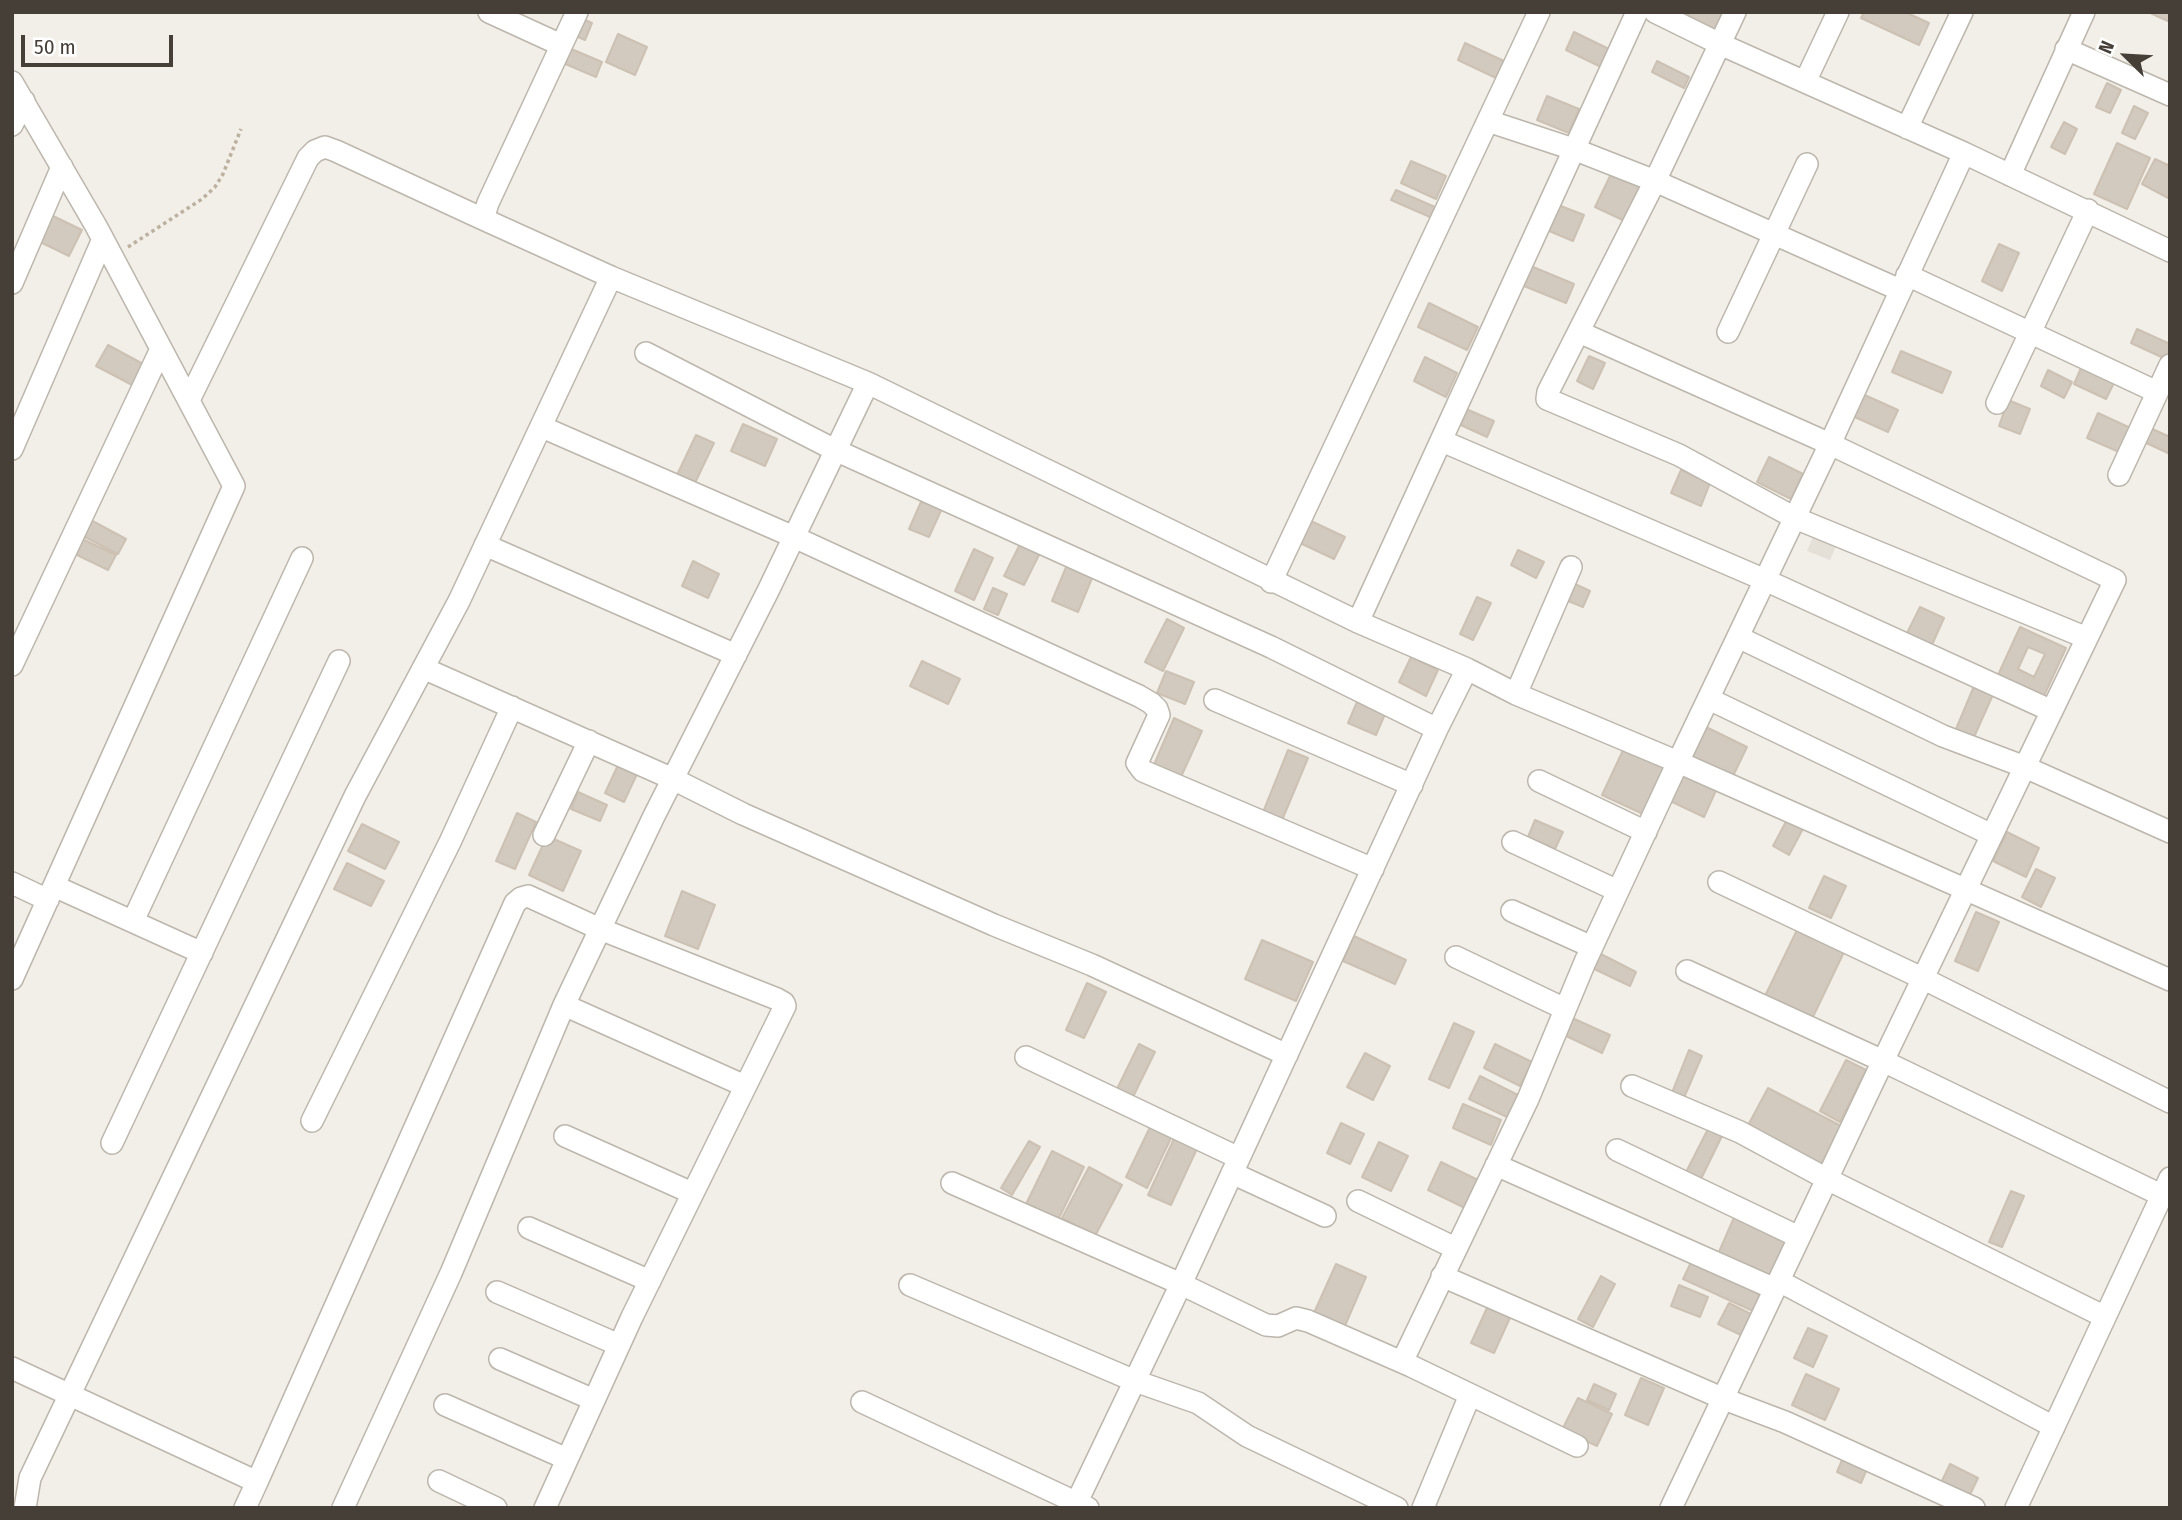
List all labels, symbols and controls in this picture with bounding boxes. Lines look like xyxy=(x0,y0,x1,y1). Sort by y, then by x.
scale bar xyxy=(24,21,177,65)
north arrow xyxy=(2091,21,2161,91)
text: 50 m xyxy=(34,34,76,60)
text: N xyxy=(2094,37,2119,57)

